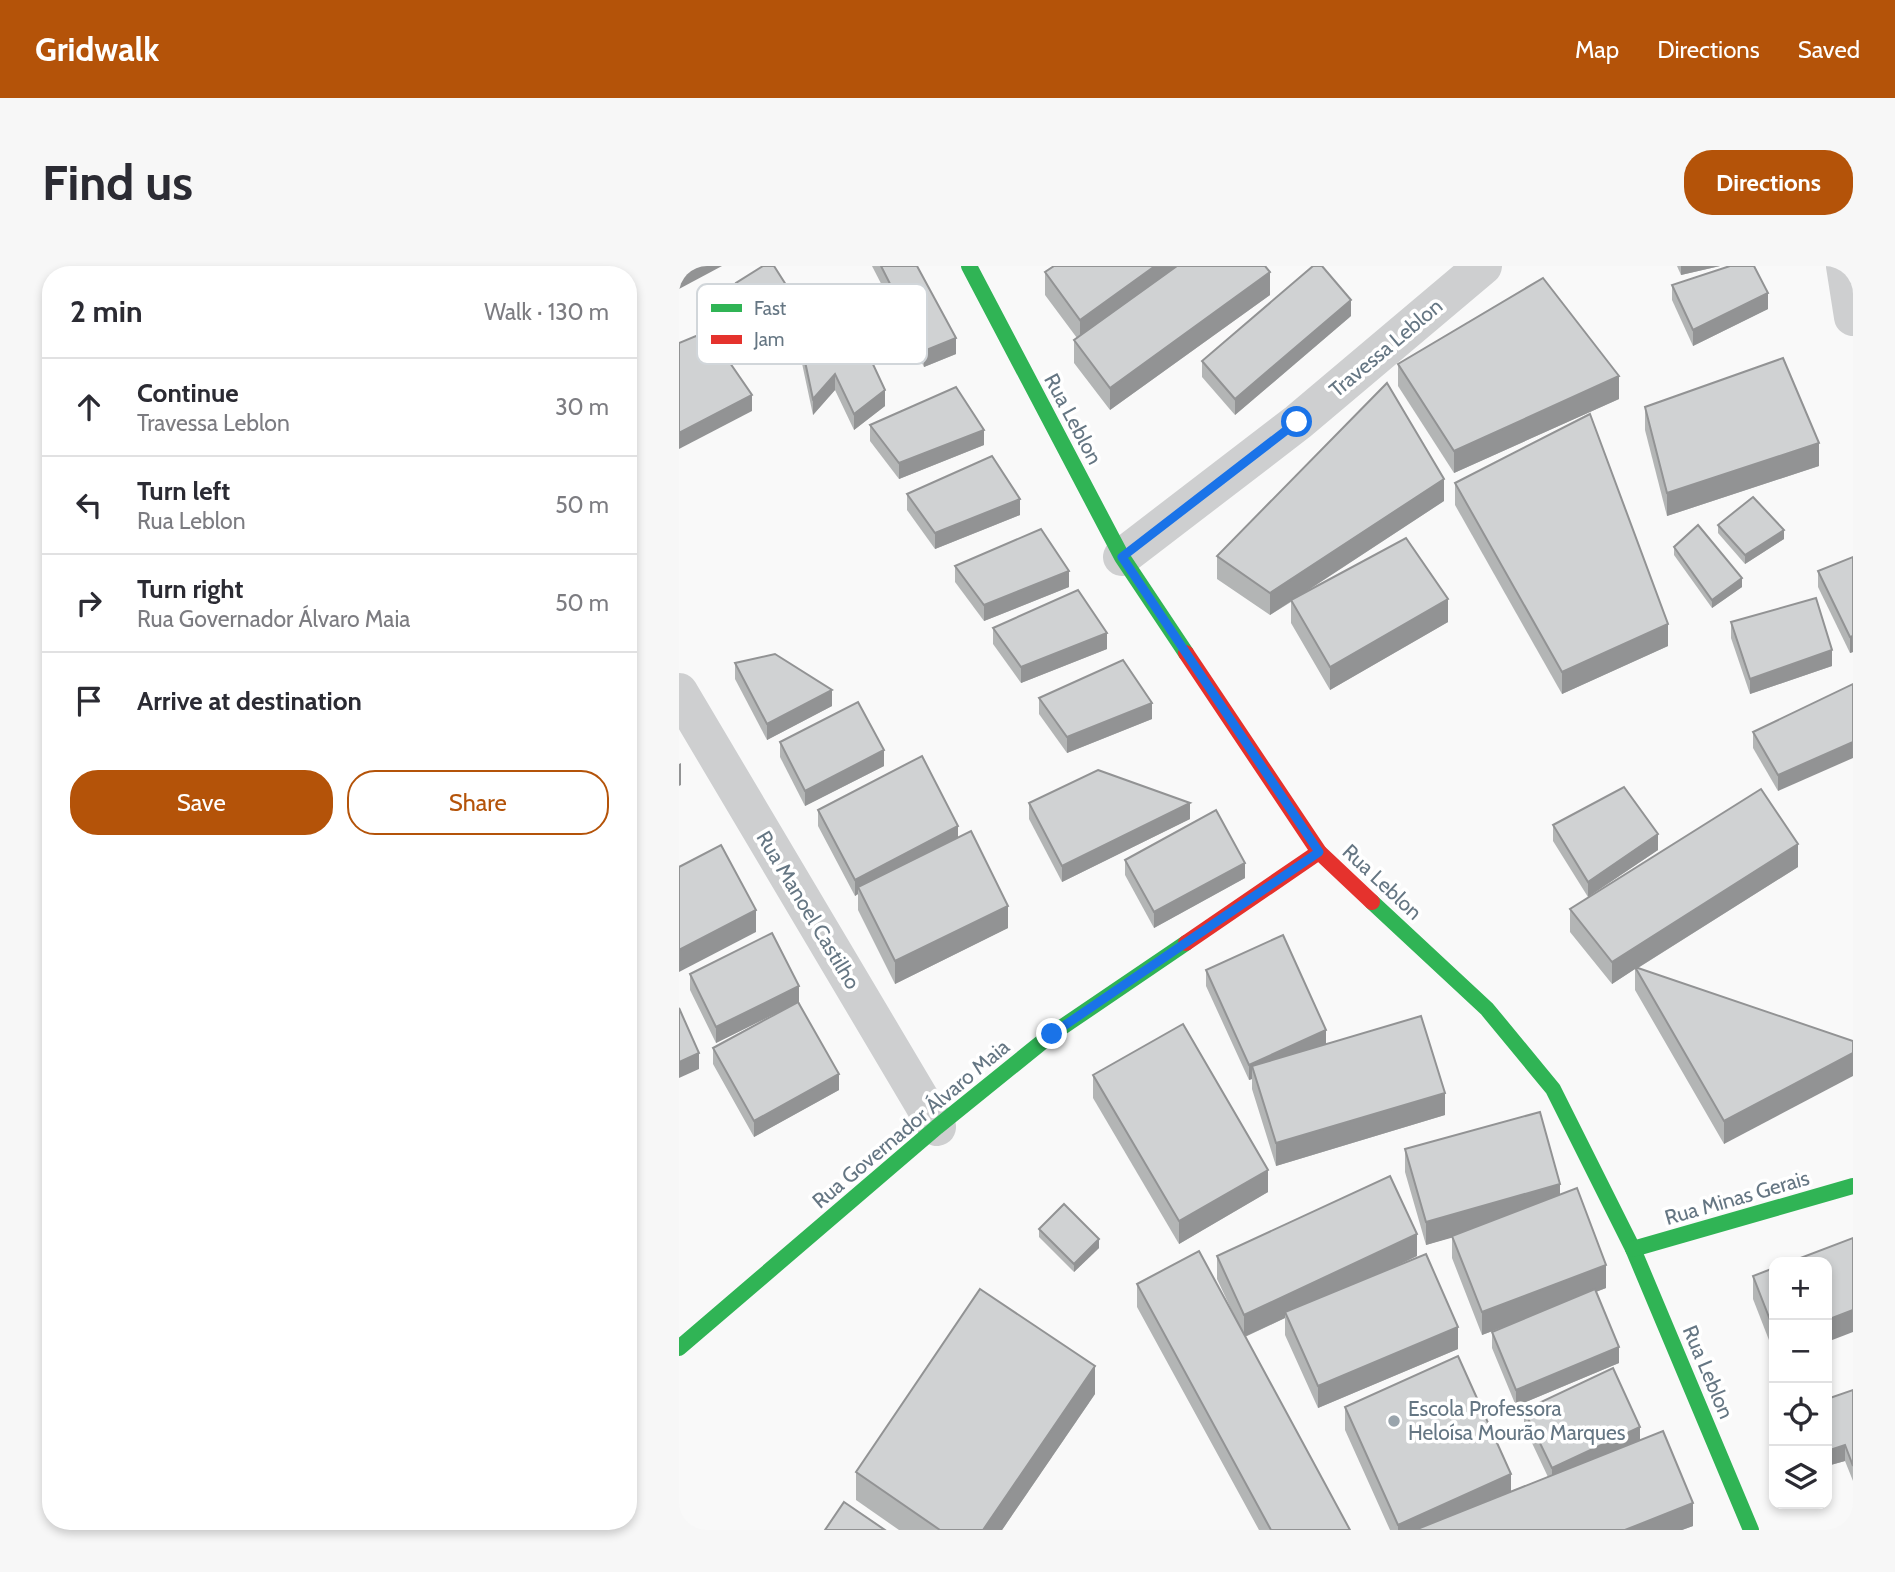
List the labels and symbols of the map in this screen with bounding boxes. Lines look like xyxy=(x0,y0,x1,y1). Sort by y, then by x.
legend xyxy=(697,284,927,364)
street label: Travessa Leblon xyxy=(1324,293,1447,402)
text: Fast xyxy=(754,297,787,320)
text: Jam xyxy=(753,328,784,351)
street label: Rua Leblon xyxy=(1039,369,1108,468)
route start xyxy=(1281,406,1312,437)
street label: Rua Manoel Castilho xyxy=(751,826,866,993)
street label: Rua Leblon xyxy=(1338,839,1427,925)
route end xyxy=(1036,1018,1067,1049)
street label: Rua Governador Álvaro Maia xyxy=(807,1034,1014,1213)
street label: Rua Minas Gerais xyxy=(1662,1165,1812,1230)
street label: Rua Leblon xyxy=(1678,1321,1739,1422)
place label: Escola Professora Heloísa Mourão Marques xyxy=(1408,1396,1626,1445)
marker: Escola Professora Heloísa Mourão Marques xyxy=(1386,1413,1402,1429)

